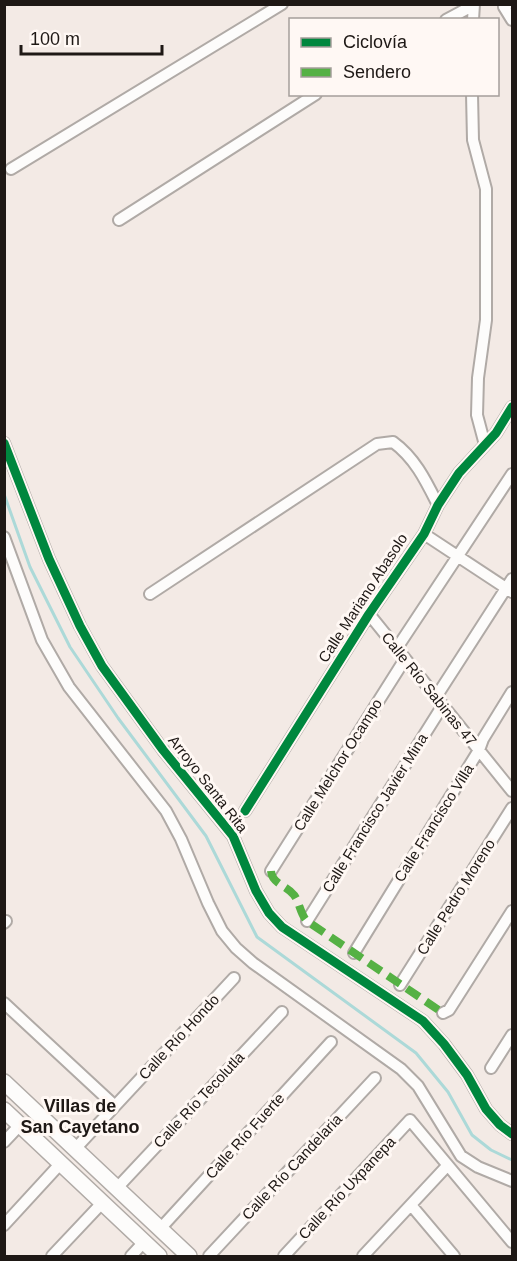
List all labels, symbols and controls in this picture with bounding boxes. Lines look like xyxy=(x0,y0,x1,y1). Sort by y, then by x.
scale bar xyxy=(21,18,162,56)
legend xyxy=(289,18,499,96)
text: 100 m xyxy=(30,29,80,49)
text: Ciclovía xyxy=(343,32,408,52)
text: Sendero xyxy=(343,62,411,82)
street label: Calle Mariano Abasolo xyxy=(315,530,411,665)
street label: Calle Río Sabinas 47 xyxy=(378,629,480,749)
street label: Calle Melchor Ocampo xyxy=(290,696,385,834)
street label: Calle Francisco Javier Mina xyxy=(319,730,431,895)
street label: Arroyo Santa Rita xyxy=(165,732,252,836)
street label: Calle Francisco Villa xyxy=(390,760,477,885)
street label: Calle Pedro Moreno xyxy=(413,836,498,958)
street label: Calle Río Hondo xyxy=(135,991,222,1083)
street label: Calle Río Tecolutla xyxy=(150,1048,248,1151)
street label: Calle Río Fuerte xyxy=(202,1089,287,1182)
district label: Villas de San Cayetano xyxy=(20,1096,140,1137)
street label: Calle Río Candelaria xyxy=(238,1110,345,1223)
street label: Calle Río Uxpanepa xyxy=(295,1132,399,1243)

